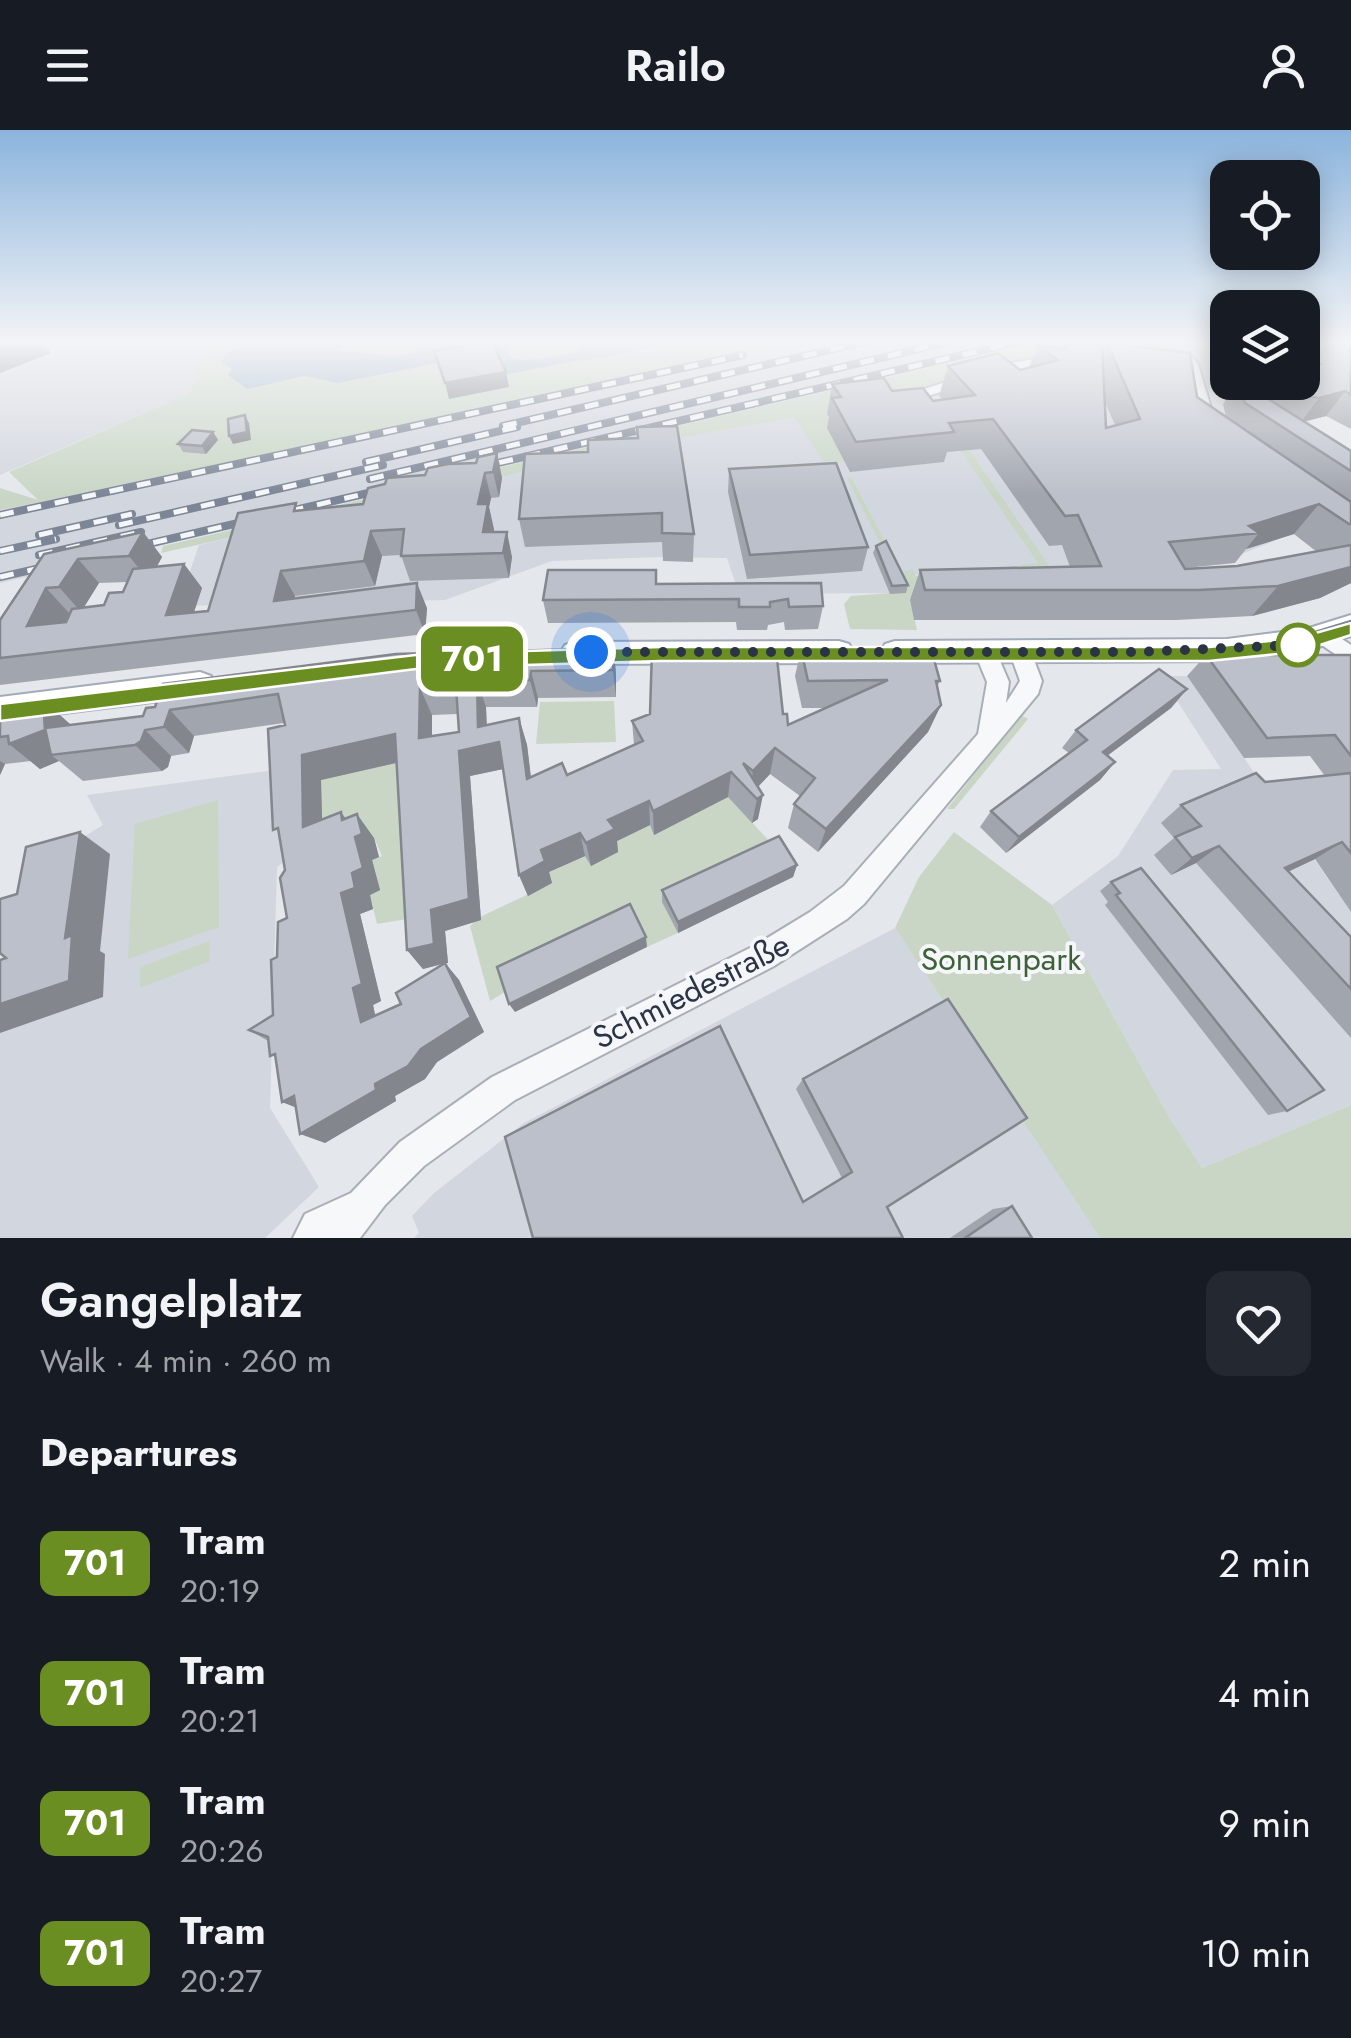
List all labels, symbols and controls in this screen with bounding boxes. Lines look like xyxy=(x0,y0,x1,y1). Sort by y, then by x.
text: Railo xyxy=(625,33,726,98)
icon: menu xyxy=(40,38,95,93)
icon: person xyxy=(1256,38,1311,93)
map controls xyxy=(1210,160,1320,400)
button: locate xyxy=(1210,160,1320,270)
button: layers xyxy=(1210,290,1320,400)
unlabelled marker xyxy=(1277,624,1319,666)
line badge: 701 xyxy=(414,626,530,692)
your location xyxy=(566,627,616,677)
text: 701 xyxy=(441,634,503,684)
street label: Schmiedestraße xyxy=(584,922,798,1060)
park label: Sonnenpark xyxy=(921,936,1082,982)
text: Gangelplatz xyxy=(40,1266,303,1335)
button: heart xyxy=(1206,1271,1311,1376)
text: Walk · 4 min · 260 m xyxy=(40,1338,332,1384)
text: Departures xyxy=(40,1425,237,1480)
text: Tram xyxy=(180,1513,266,1568)
text: 2 min xyxy=(1219,1536,1311,1591)
text: 701 xyxy=(64,1538,126,1588)
text: 20:19 xyxy=(180,1568,260,1614)
text: Tram xyxy=(180,1643,266,1698)
text: 4 min xyxy=(1218,1666,1311,1721)
text: 701 xyxy=(64,1668,126,1718)
text: 20:21 xyxy=(180,1698,260,1744)
text: Tram xyxy=(180,1773,266,1828)
text: 9 min xyxy=(1218,1796,1311,1851)
text: 701 xyxy=(64,1798,126,1848)
text: 20:26 xyxy=(180,1828,264,1874)
text: Tram xyxy=(180,1903,266,1958)
text: 10 min xyxy=(1200,1926,1311,1981)
text: 701 xyxy=(64,1928,126,1978)
text: 20:27 xyxy=(180,1958,262,2004)

